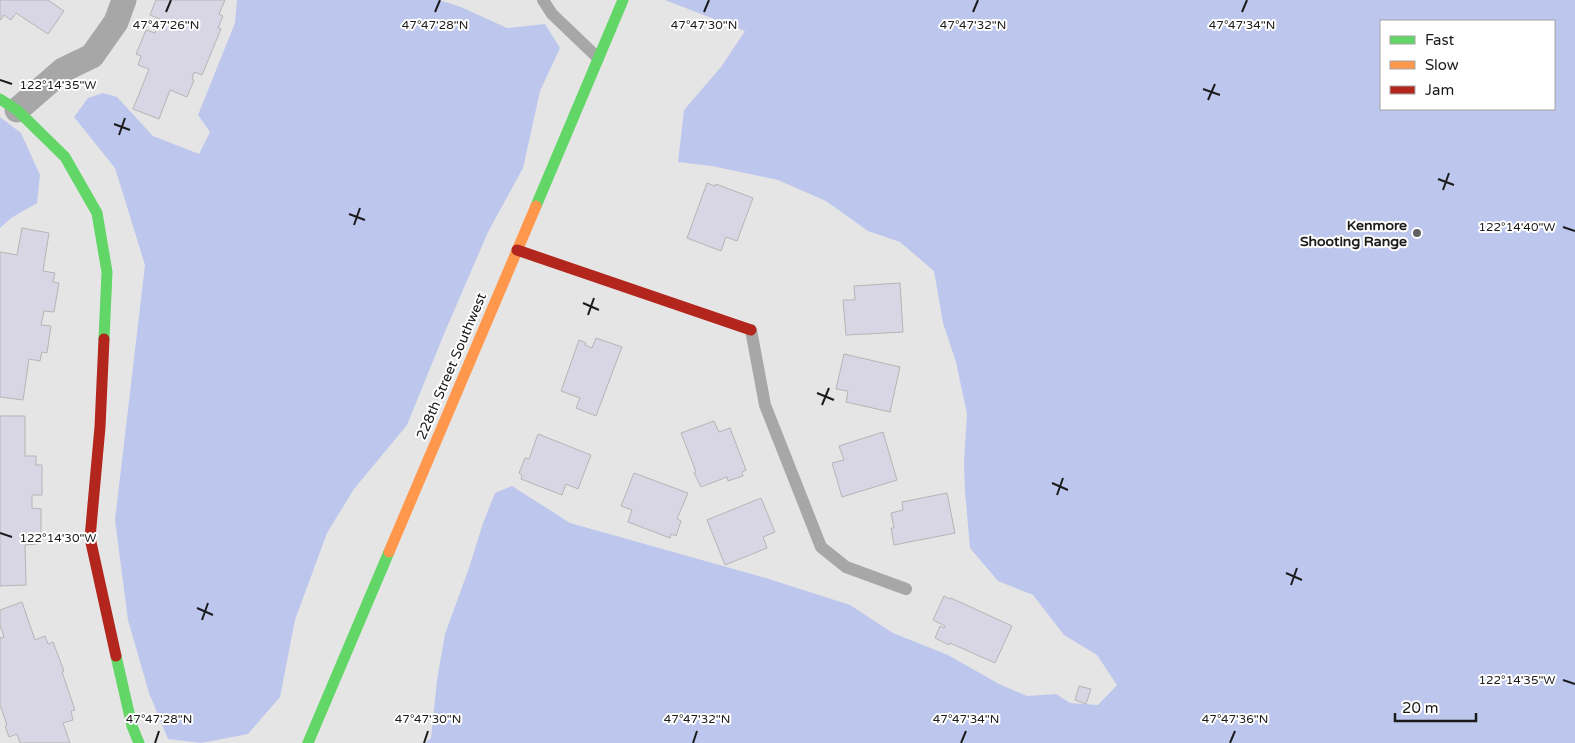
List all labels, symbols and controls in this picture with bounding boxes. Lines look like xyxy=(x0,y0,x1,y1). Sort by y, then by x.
text: 47°47'26"N xyxy=(133,18,199,32)
text: 47°47'28"N xyxy=(402,18,468,32)
text: 47°47'30"N xyxy=(671,18,737,32)
text: 47°47'32"N xyxy=(940,18,1006,32)
text: 47°47'34"N xyxy=(1209,18,1275,32)
legend xyxy=(1380,20,1555,110)
text: Fast xyxy=(1425,31,1455,49)
text: Slow xyxy=(1425,56,1459,74)
text: 122°14'35"W xyxy=(19,78,97,92)
text: Jam xyxy=(1425,81,1454,99)
place label: Kenmore Shooting Range xyxy=(1300,217,1407,250)
text: 122°14'40"W xyxy=(1478,220,1556,234)
marker: Kenmore Shooting Range xyxy=(1411,227,1423,239)
street label: 228th Street Southwest xyxy=(413,290,490,442)
text: 122°14'30"W xyxy=(19,531,97,545)
text: 122°14'35"W xyxy=(1478,673,1556,687)
scale bar xyxy=(1395,690,1476,722)
text: 20 m xyxy=(1402,699,1439,717)
text: 47°47'28"N xyxy=(126,712,192,726)
text: 47°47'30"N xyxy=(395,712,461,726)
text: 47°47'32"N xyxy=(664,712,730,726)
text: 47°47'34"N xyxy=(933,712,999,726)
text: 47°47'36"N xyxy=(1202,712,1268,726)

